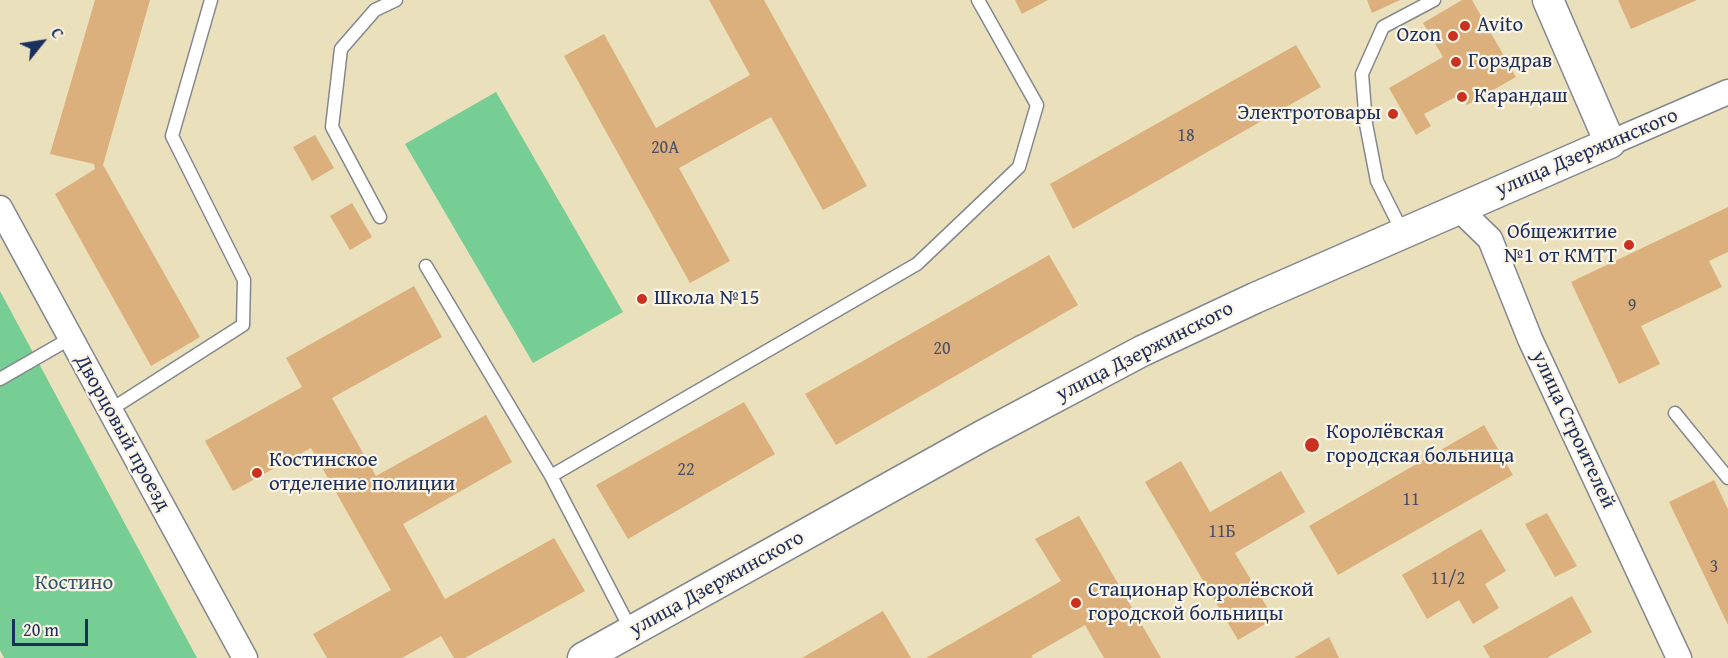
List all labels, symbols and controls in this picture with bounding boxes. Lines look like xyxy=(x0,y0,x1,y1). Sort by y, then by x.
north arrow xyxy=(12,12,72,72)
place label: Avito xyxy=(1477,13,1523,39)
marker: Avito xyxy=(1458,19,1472,33)
text: С xyxy=(45,23,70,43)
place label: Ozon xyxy=(1397,23,1441,49)
marker: Ozon xyxy=(1446,29,1460,43)
place label: Горздрав xyxy=(1468,49,1552,75)
marker: Горздрав xyxy=(1449,55,1463,69)
place label: Карандаш xyxy=(1474,84,1568,110)
marker: Карандаш xyxy=(1455,90,1469,104)
place label: Электротовары xyxy=(1237,101,1381,127)
street label: улица Дзержинского xyxy=(1492,103,1682,203)
marker: Электротовары xyxy=(1386,107,1400,121)
house number: 18 xyxy=(1177,125,1195,147)
house number: 20А xyxy=(651,137,679,159)
place label: Общежитие №1 от КМТТ xyxy=(1504,220,1617,270)
marker: Общежитие №1 от КМТТ xyxy=(1622,238,1636,252)
place label: Школа №15 xyxy=(654,286,760,312)
marker: Школа №15 xyxy=(635,292,649,306)
house number: 9 xyxy=(1628,295,1636,317)
street label: улица Дзержинского xyxy=(1052,296,1238,408)
house number: 20 xyxy=(933,338,951,360)
street label: улица Строителей xyxy=(1525,347,1621,513)
street label: Дворцовый проезд xyxy=(69,350,175,516)
place label: Королёвская городская больница xyxy=(1326,420,1514,470)
marker: Королёвская городская больница xyxy=(1303,436,1321,454)
place label: Костинское отделение полиции xyxy=(269,448,455,498)
house number: 22 xyxy=(677,459,695,481)
marker: Костинское отделение полиции xyxy=(250,466,264,480)
house number: 11 xyxy=(1402,489,1420,511)
house number: 11Б xyxy=(1208,521,1236,543)
street label: улица Дзержинского xyxy=(625,526,809,642)
house number: 3 xyxy=(1710,556,1718,578)
house number: 11/2 xyxy=(1431,568,1465,590)
park label: Костино xyxy=(35,571,113,597)
place label: Стационар Королёвской городской больницы xyxy=(1088,578,1314,628)
marker: Стационар Королёвской городской больницы xyxy=(1069,596,1083,610)
scale bar xyxy=(15,607,92,645)
text: 20 m xyxy=(23,616,59,643)

